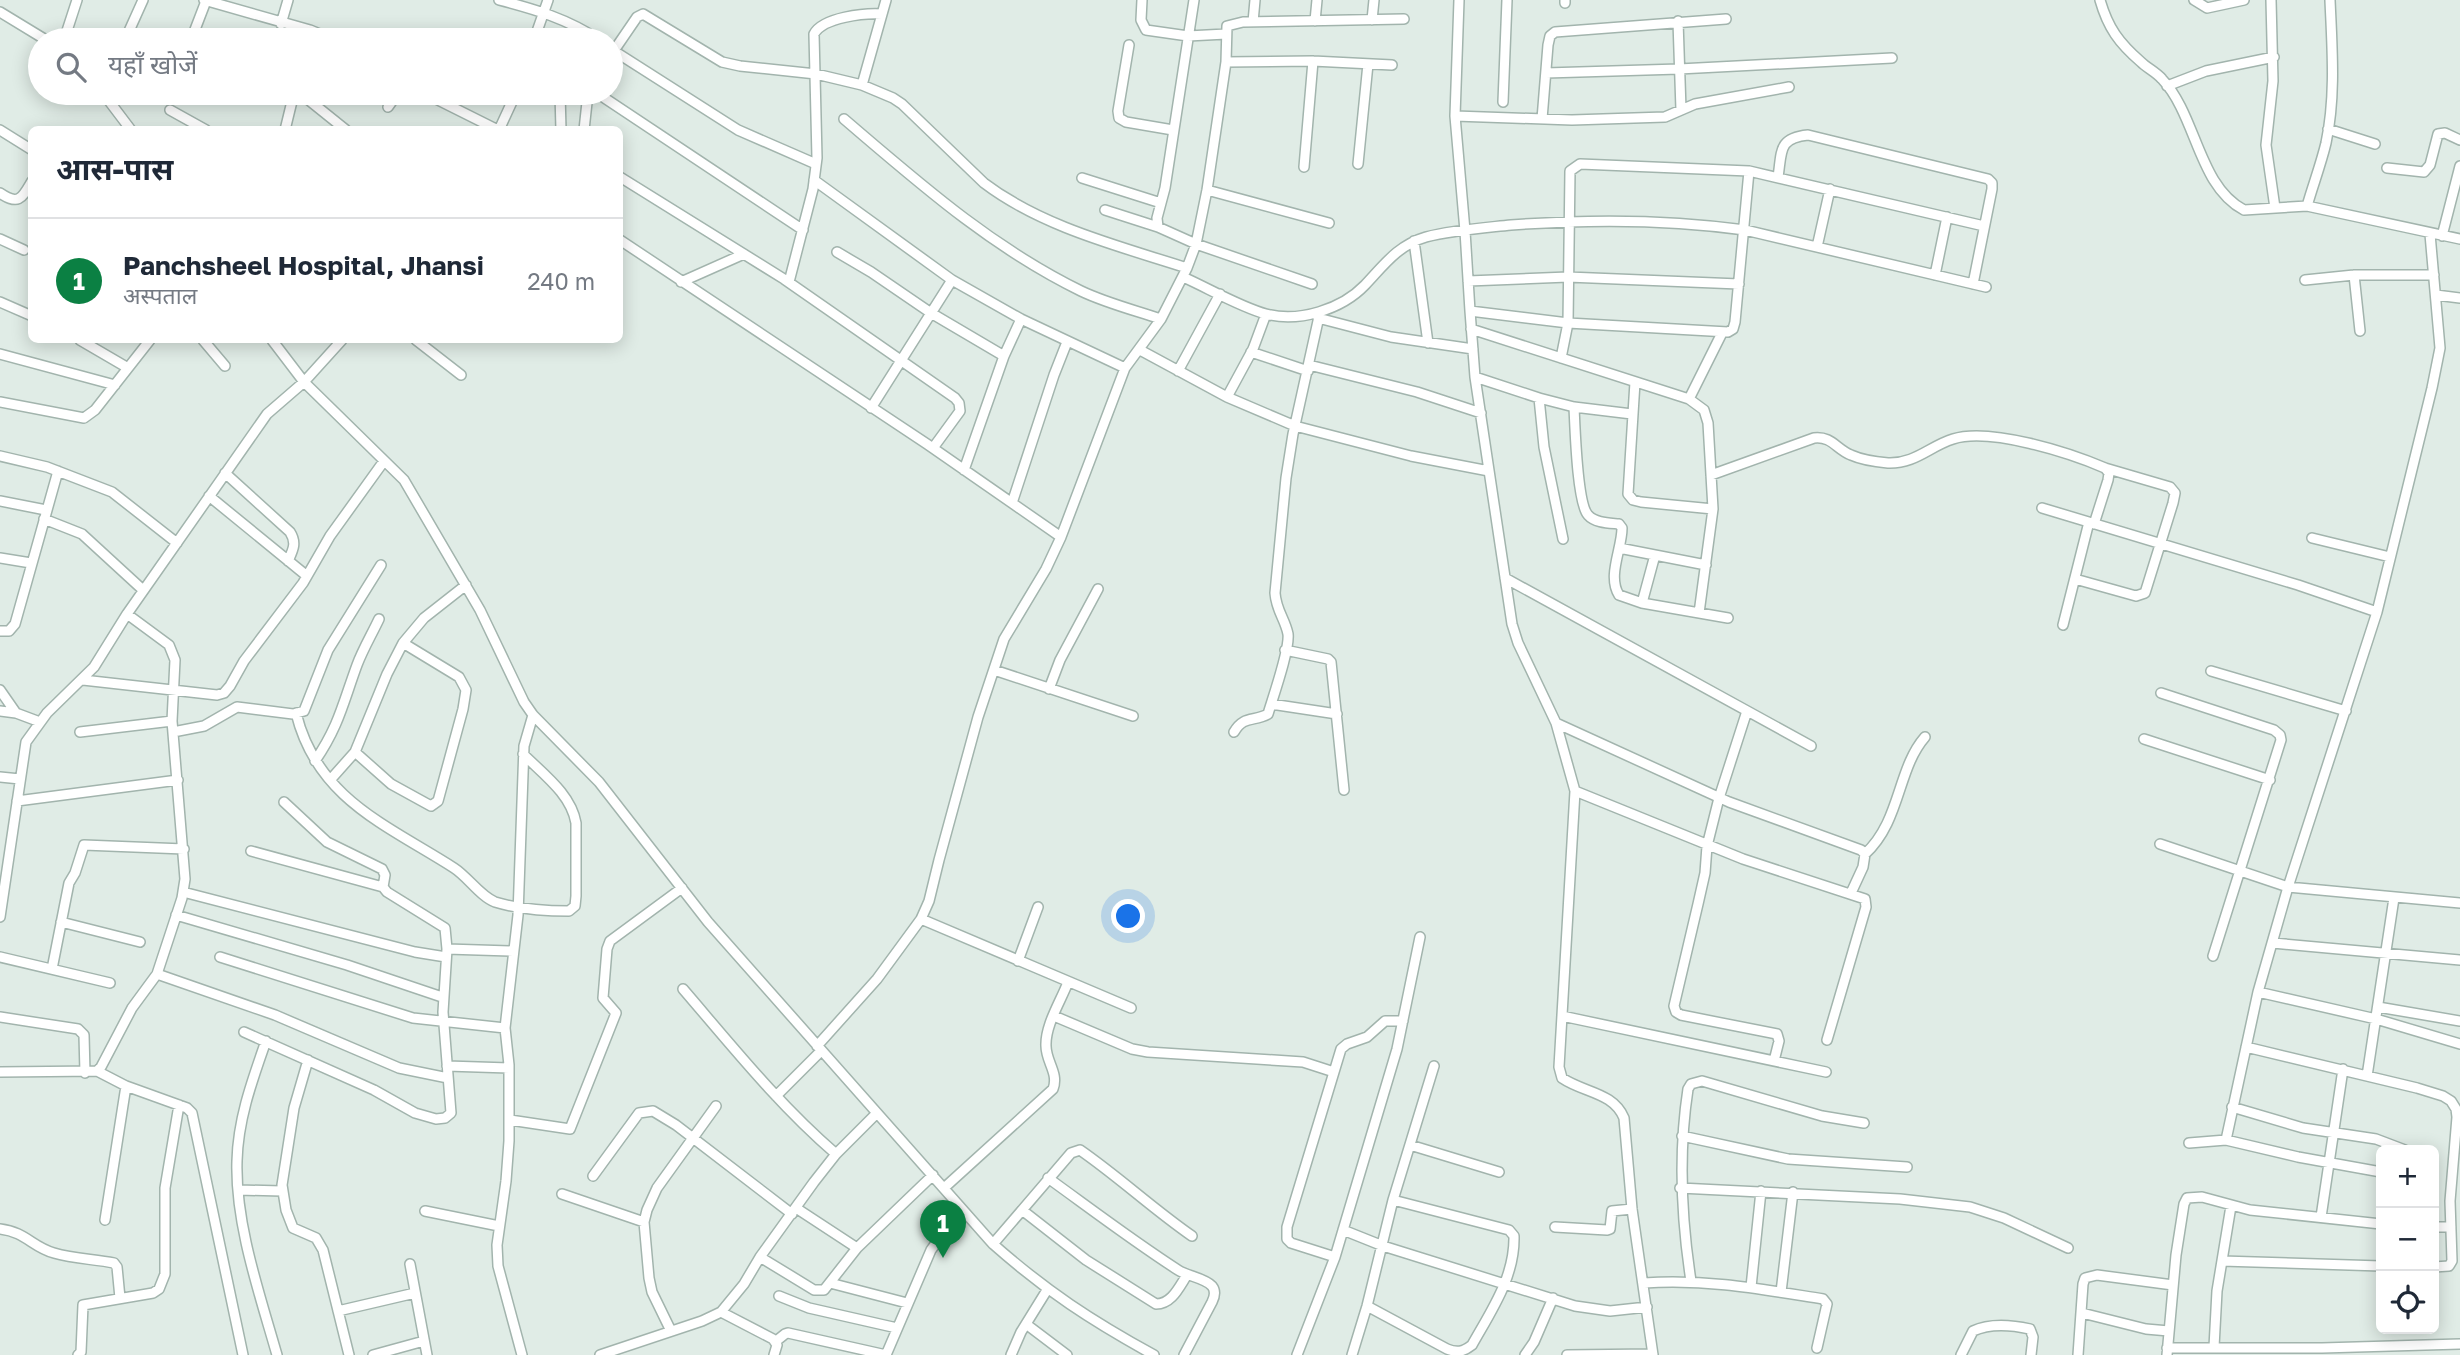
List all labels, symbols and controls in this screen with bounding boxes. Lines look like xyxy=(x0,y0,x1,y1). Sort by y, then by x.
search box xyxy=(28,28,623,105)
icon: search xyxy=(52,48,90,86)
text: यहाँ खोजें xyxy=(108,49,197,80)
text: आस-पास xyxy=(56,151,173,187)
text: Panchsheel Hospital, Jhansi xyxy=(123,250,484,281)
text: 1 xyxy=(73,267,85,295)
text: 240 m xyxy=(527,267,595,295)
text: अस्पताल xyxy=(123,281,197,309)
your location xyxy=(1111,899,1145,933)
map controls xyxy=(2376,1145,2439,1334)
button: + xyxy=(2376,1145,2439,1208)
pin: 1 xyxy=(920,1200,966,1258)
button: − xyxy=(2376,1208,2439,1271)
button: locate xyxy=(2376,1271,2439,1334)

